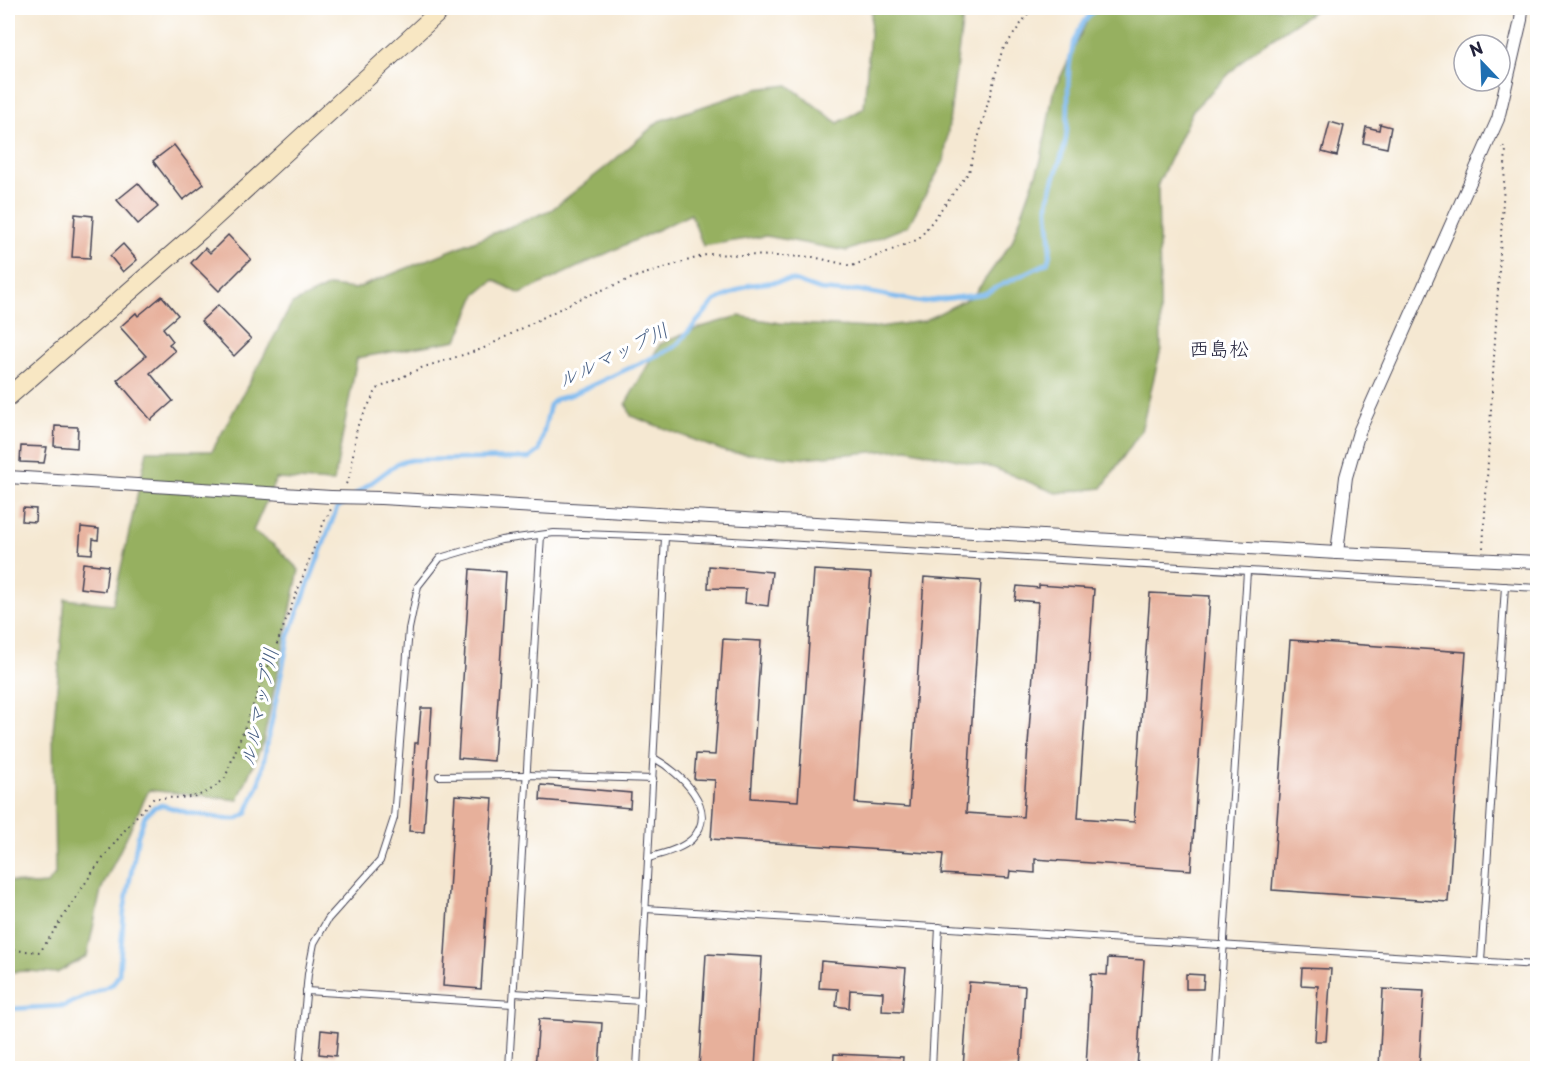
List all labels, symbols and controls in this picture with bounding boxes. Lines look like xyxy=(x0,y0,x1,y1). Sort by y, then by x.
north arrow xyxy=(1452,33,1512,93)
text: N xyxy=(1465,35,1486,62)
water label: ルルマップ川 xyxy=(552,314,673,394)
district label: 西島松 xyxy=(1189,333,1249,363)
water label: ルルマップ川 xyxy=(231,645,285,769)

